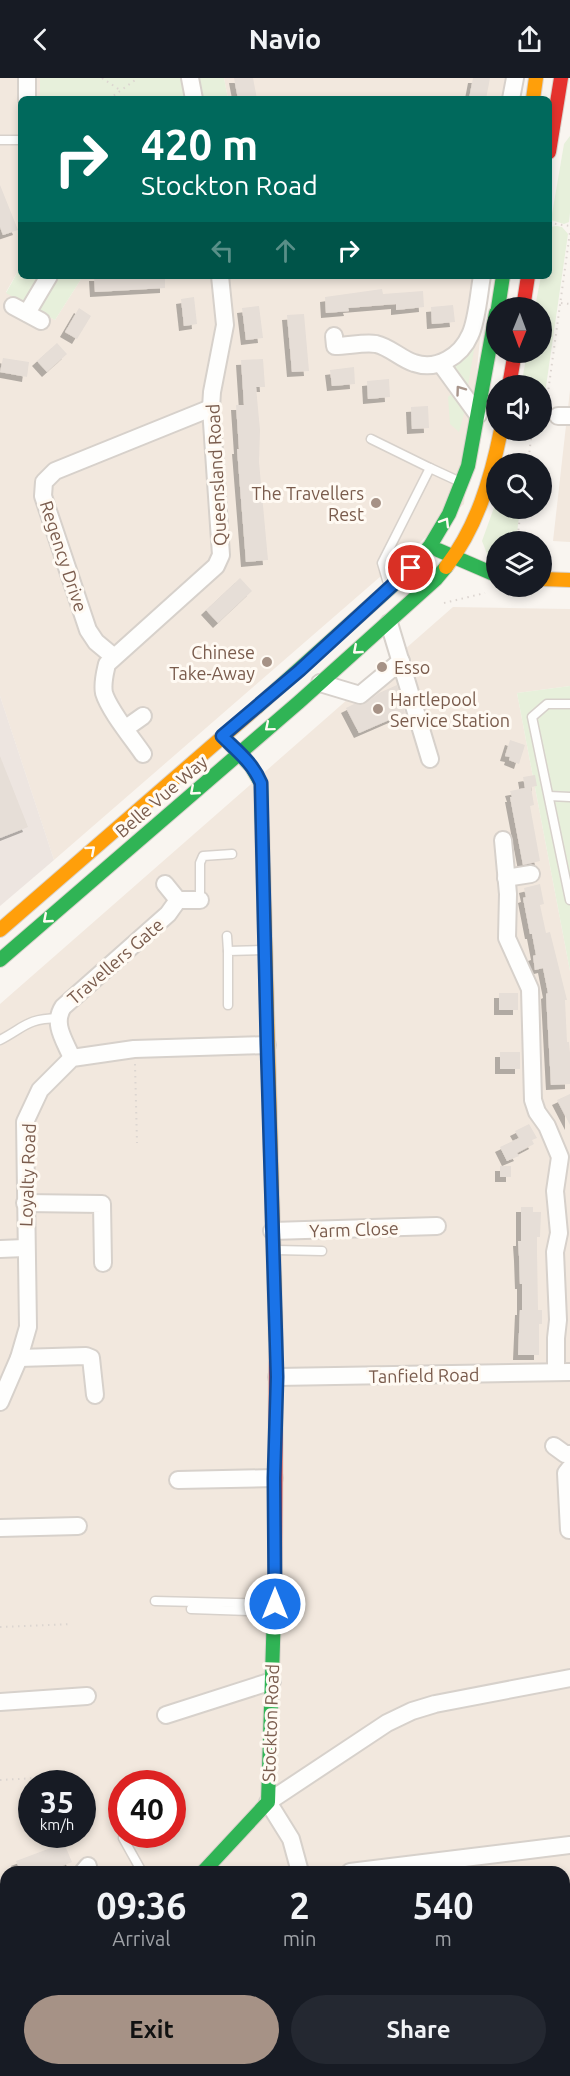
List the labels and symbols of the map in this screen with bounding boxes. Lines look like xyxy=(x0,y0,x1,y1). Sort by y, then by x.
north arrow xyxy=(486,297,552,363)
one-way arrow xyxy=(456,385,467,396)
street label: Queensland Road xyxy=(202,403,231,547)
place label: The Travellers Rest xyxy=(252,483,364,524)
marker: The Travellers Rest xyxy=(369,496,383,510)
street label: Regency Drive xyxy=(37,498,91,614)
one-way arrow xyxy=(437,518,449,528)
pin xyxy=(385,542,436,593)
place label: Chinese Take-Away xyxy=(169,642,255,683)
one-way arrow xyxy=(353,643,364,654)
marker: Chinese Take-Away xyxy=(260,655,274,669)
place label: Esso xyxy=(394,657,430,677)
marker: Esso xyxy=(375,660,389,674)
place label: Hartlepool Service Station xyxy=(390,689,510,730)
marker: Hartlepool Service Station xyxy=(371,702,385,716)
one-way arrow xyxy=(264,720,275,731)
street label: Belle Vue Way xyxy=(111,751,211,841)
one-way arrow xyxy=(190,784,201,795)
one-way arrow xyxy=(85,846,95,857)
one-way arrow xyxy=(43,912,54,923)
street label: Travellers Gate xyxy=(63,914,167,1008)
street label: Loyalty Road xyxy=(15,1123,39,1227)
street label: Yarm Close xyxy=(309,1217,399,1241)
street label: Tanfield Road xyxy=(368,1364,480,1386)
position arrow xyxy=(243,1572,307,1636)
street label: Stockton Road xyxy=(258,1664,282,1782)
speed limit sign: 40 xyxy=(108,1770,186,1848)

